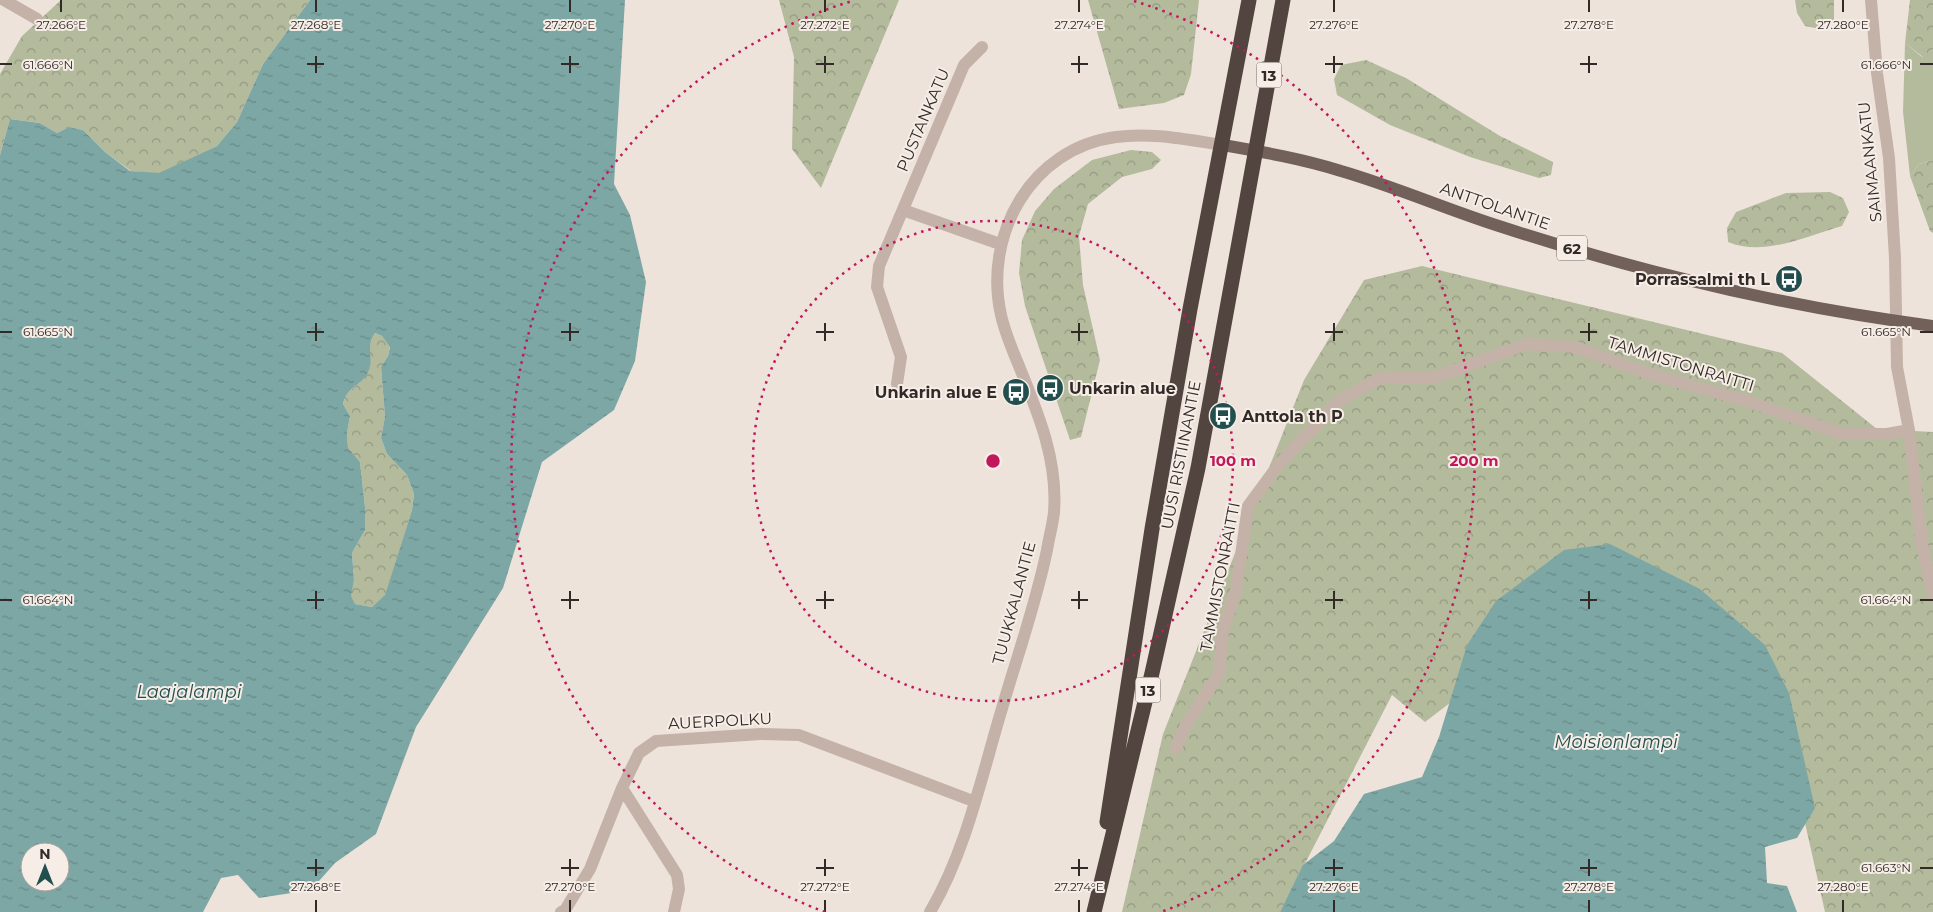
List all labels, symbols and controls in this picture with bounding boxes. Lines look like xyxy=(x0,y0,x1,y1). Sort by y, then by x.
text: 27.266°E xyxy=(36,17,86,32)
text: 27.268°E xyxy=(291,17,341,32)
text: 27.270°E xyxy=(545,17,595,32)
text: 27.272°E xyxy=(800,17,850,32)
text: 27.274°E xyxy=(1054,17,1104,32)
text: 27.276°E xyxy=(1309,17,1359,32)
text: 27.278°E xyxy=(1564,17,1614,32)
text: 27.280°E xyxy=(1817,17,1869,32)
text: 61.666°N xyxy=(23,57,73,72)
text: 61.666°N xyxy=(1861,57,1911,72)
road number: 13 xyxy=(1256,62,1282,88)
street label: PUSTANKATU xyxy=(893,65,953,175)
street label: SAIMAANKATU xyxy=(1854,101,1886,223)
street label: ANTTOLANTIE xyxy=(1438,178,1552,234)
road number: 62 xyxy=(1557,236,1587,260)
bus stop icon: Porrassalmi th L xyxy=(1774,264,1804,294)
place label: Porrassalmi th L xyxy=(1635,270,1770,289)
text: 61.665°N xyxy=(23,324,73,339)
text: 61.665°N xyxy=(1861,324,1911,339)
street label: TAMMISTONRAITTI xyxy=(1606,333,1756,395)
bus stop icon: Unkarin alue xyxy=(1035,373,1065,403)
bus stop icon: Unkarin alue E xyxy=(1001,377,1031,407)
place label: Unkarin alue xyxy=(1069,379,1176,398)
street label: UUSI RISTIINANTIE xyxy=(1157,379,1205,531)
place label: Unkarin alue E xyxy=(875,383,997,402)
bus stop icon: Anttola th P xyxy=(1208,401,1238,431)
place label: Anttola th P xyxy=(1241,407,1343,426)
text: 100 m xyxy=(1210,451,1256,470)
text: 200 m xyxy=(1449,451,1499,470)
centre of rings xyxy=(984,452,1002,470)
street label: TAMMISTONRAITTI xyxy=(1196,501,1244,653)
street label: TUUKKALANTIE xyxy=(988,539,1040,667)
text: 61.664°N xyxy=(22,592,74,607)
text: 61.664°N xyxy=(1860,592,1912,607)
road number: 13 xyxy=(1136,678,1160,702)
water label: Laajalampi xyxy=(136,681,242,703)
street label: AUERPOLKU xyxy=(667,709,773,733)
water label: Moisionlampi xyxy=(1554,731,1678,753)
north arrow xyxy=(20,842,70,892)
text: N xyxy=(39,845,51,863)
text: 61.663°N xyxy=(1861,860,1911,875)
text: 27.268°E xyxy=(291,879,341,894)
text: 27.270°E xyxy=(545,879,595,894)
text: 27.272°E xyxy=(800,879,850,894)
text: 27.274°E xyxy=(1054,879,1104,894)
text: 27.276°E xyxy=(1309,879,1359,894)
text: 27.278°E xyxy=(1564,879,1614,894)
text: 27.280°E xyxy=(1817,879,1869,894)

